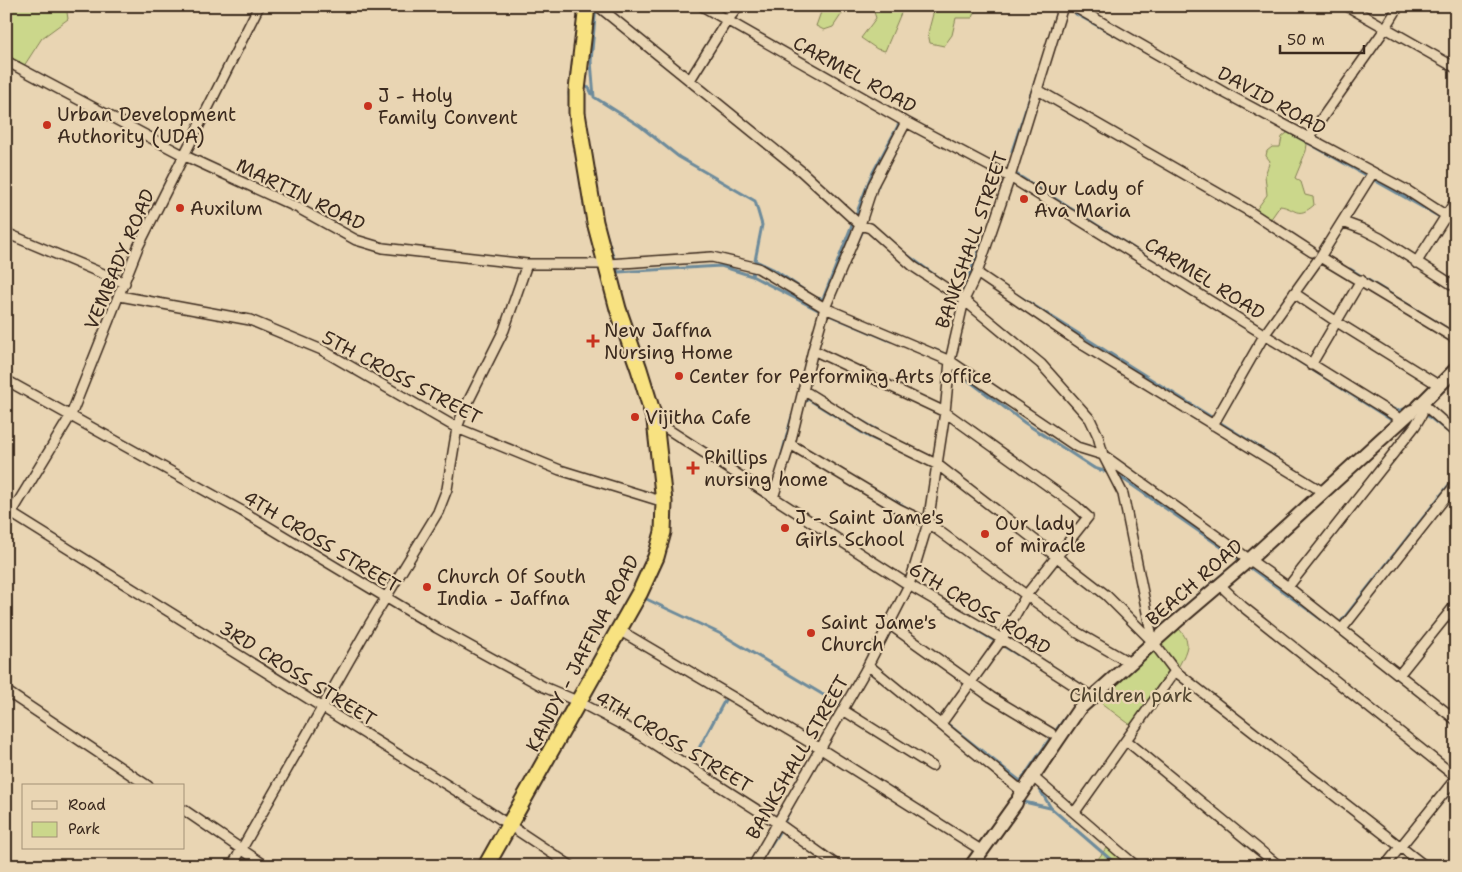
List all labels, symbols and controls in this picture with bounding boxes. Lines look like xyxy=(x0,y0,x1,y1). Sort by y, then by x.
scale bar xyxy=(1280,22,1363,54)
street label: CARMEL ROAD xyxy=(788,30,921,119)
text: 50 m xyxy=(1287,30,1325,50)
street label: DAVID ROAD xyxy=(1213,60,1330,141)
place label: J - Holy Family Convent xyxy=(378,83,518,130)
marker: J - Holy Family Convent xyxy=(362,100,374,112)
place label: Urban Development Authority (UDA) xyxy=(57,102,236,149)
marker: Urban Development Authority (UDA) xyxy=(41,119,53,131)
street label: BANKSHALL STREET xyxy=(929,148,1014,332)
street label: MARTIN ROAD xyxy=(232,152,369,236)
place label: Our Lady of Ava Maria xyxy=(1034,176,1145,223)
street label: VEMBADY ROAD xyxy=(79,185,160,333)
marker: Our Lady of Ava Maria xyxy=(1018,193,1030,205)
place label: Auxilum xyxy=(190,196,263,221)
marker: Auxilum xyxy=(174,202,186,214)
street label: CARMEL ROAD xyxy=(1140,231,1270,326)
place label: New Jaffna Nursing Home xyxy=(604,318,733,365)
street label: 5TH CROSS STREET xyxy=(318,325,486,430)
marker: New Jaffna Nursing Home xyxy=(586,334,600,348)
place label: Center for Performing Arts office xyxy=(689,364,992,389)
marker: Center for Performing Arts office xyxy=(673,370,685,382)
place label: Vijitha Cafe xyxy=(645,405,751,430)
marker: Vijitha Cafe xyxy=(629,411,641,423)
place label: Phillips nursing home xyxy=(704,445,828,492)
marker: Phillips nursing home xyxy=(686,461,700,475)
street label: 4TH CROSS STREET xyxy=(239,485,405,598)
place label: J - Saint Jame's Girls School xyxy=(795,505,944,552)
place label: Our lady of miracle xyxy=(995,511,1086,558)
marker: J - Saint Jame's Girls School xyxy=(779,522,791,534)
marker: Our lady of miracle xyxy=(979,528,991,540)
street label: BEACH ROAD xyxy=(1141,533,1248,631)
street label: KANDY - JAFFNA ROAD xyxy=(520,550,645,756)
street label: 6TH CROSS ROAD xyxy=(904,556,1055,661)
place label: Church Of South India - Jaffna xyxy=(437,564,586,611)
marker: Church Of South India - Jaffna xyxy=(421,581,433,593)
place label: Saint Jame's Church xyxy=(821,610,937,657)
street label: 3RD CROSS STREET xyxy=(215,615,381,732)
marker: Saint Jame's Church xyxy=(805,627,817,639)
street label: BANKSHALL STREET xyxy=(740,670,855,844)
park label: Children park xyxy=(1069,683,1193,708)
street label: 4TH CROSS STREET xyxy=(591,685,757,798)
legend xyxy=(22,784,185,850)
text: Road xyxy=(68,795,106,815)
text: Park xyxy=(68,819,100,839)

